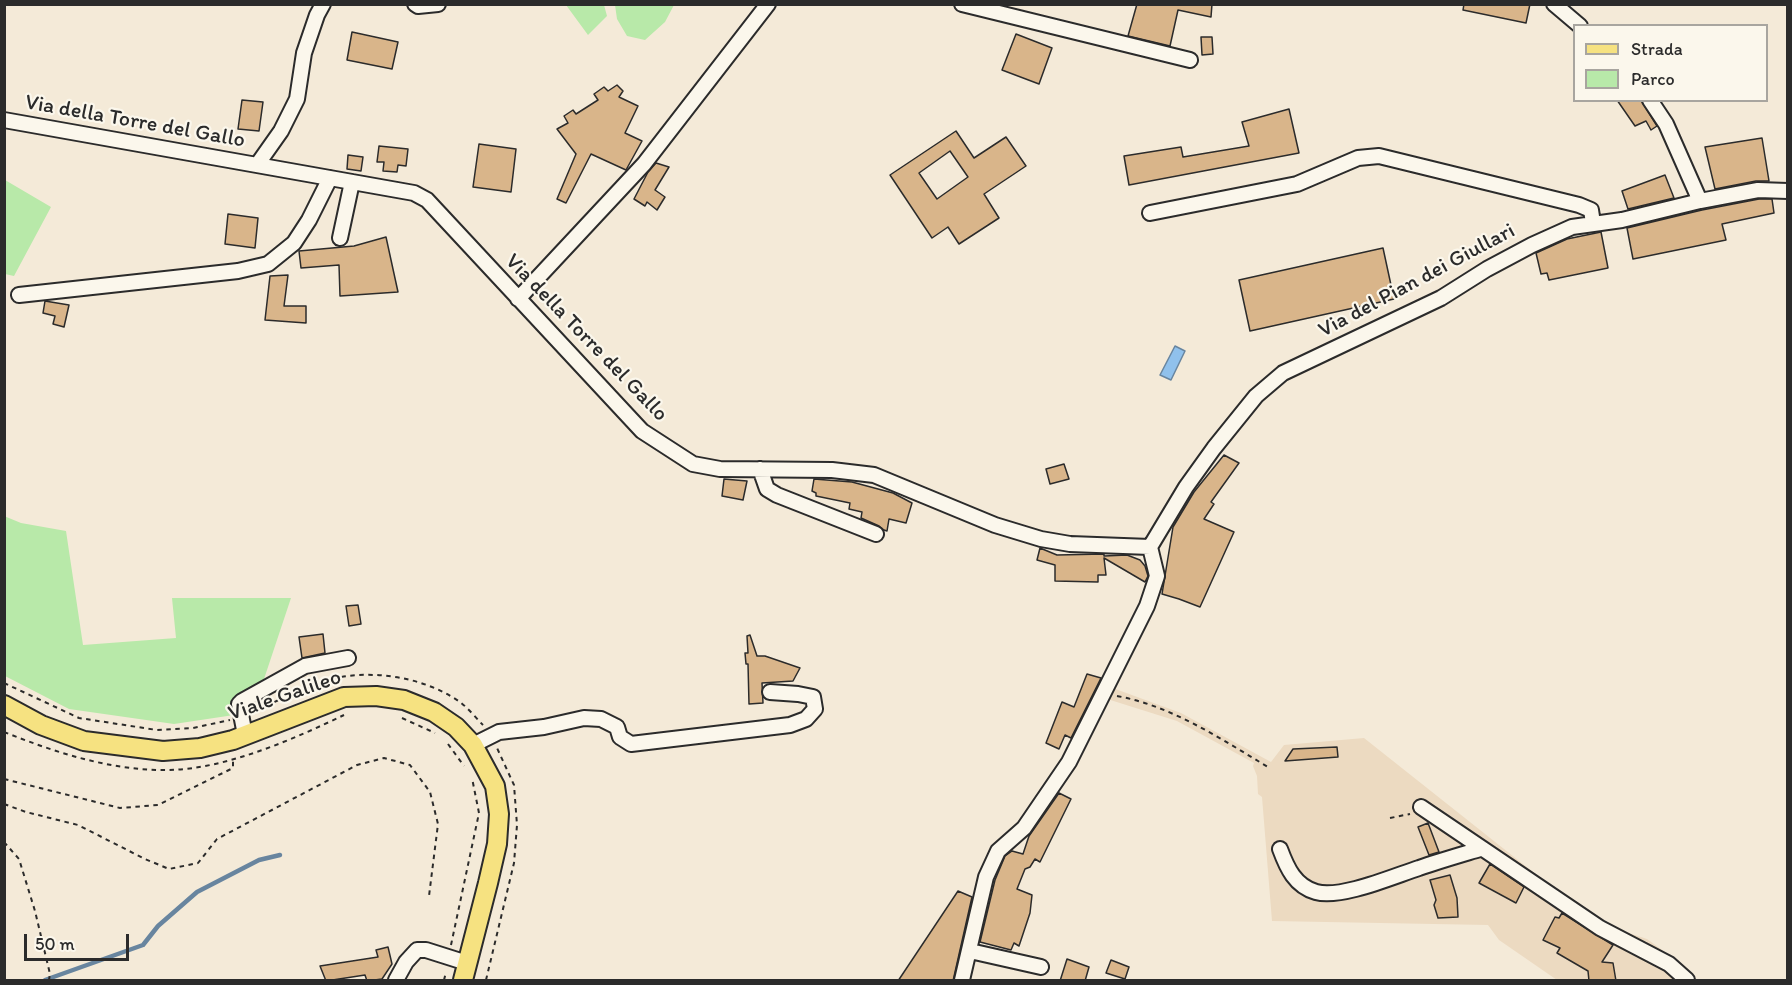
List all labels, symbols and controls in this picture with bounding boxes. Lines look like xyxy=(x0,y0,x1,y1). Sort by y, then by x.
legend xyxy=(1573,24,1768,102)
text: Strada xyxy=(1631,38,1683,60)
text: Parco xyxy=(1631,68,1675,90)
street label: Via della Torre del Gallo xyxy=(23,90,247,154)
street label: Via del Pian dei Giullari xyxy=(1314,218,1520,344)
street label: Via della Torre del Gallo xyxy=(499,249,673,427)
street label: Viale Galileo xyxy=(225,664,345,728)
scale bar xyxy=(27,922,132,960)
text: 50 m xyxy=(35,933,75,955)

